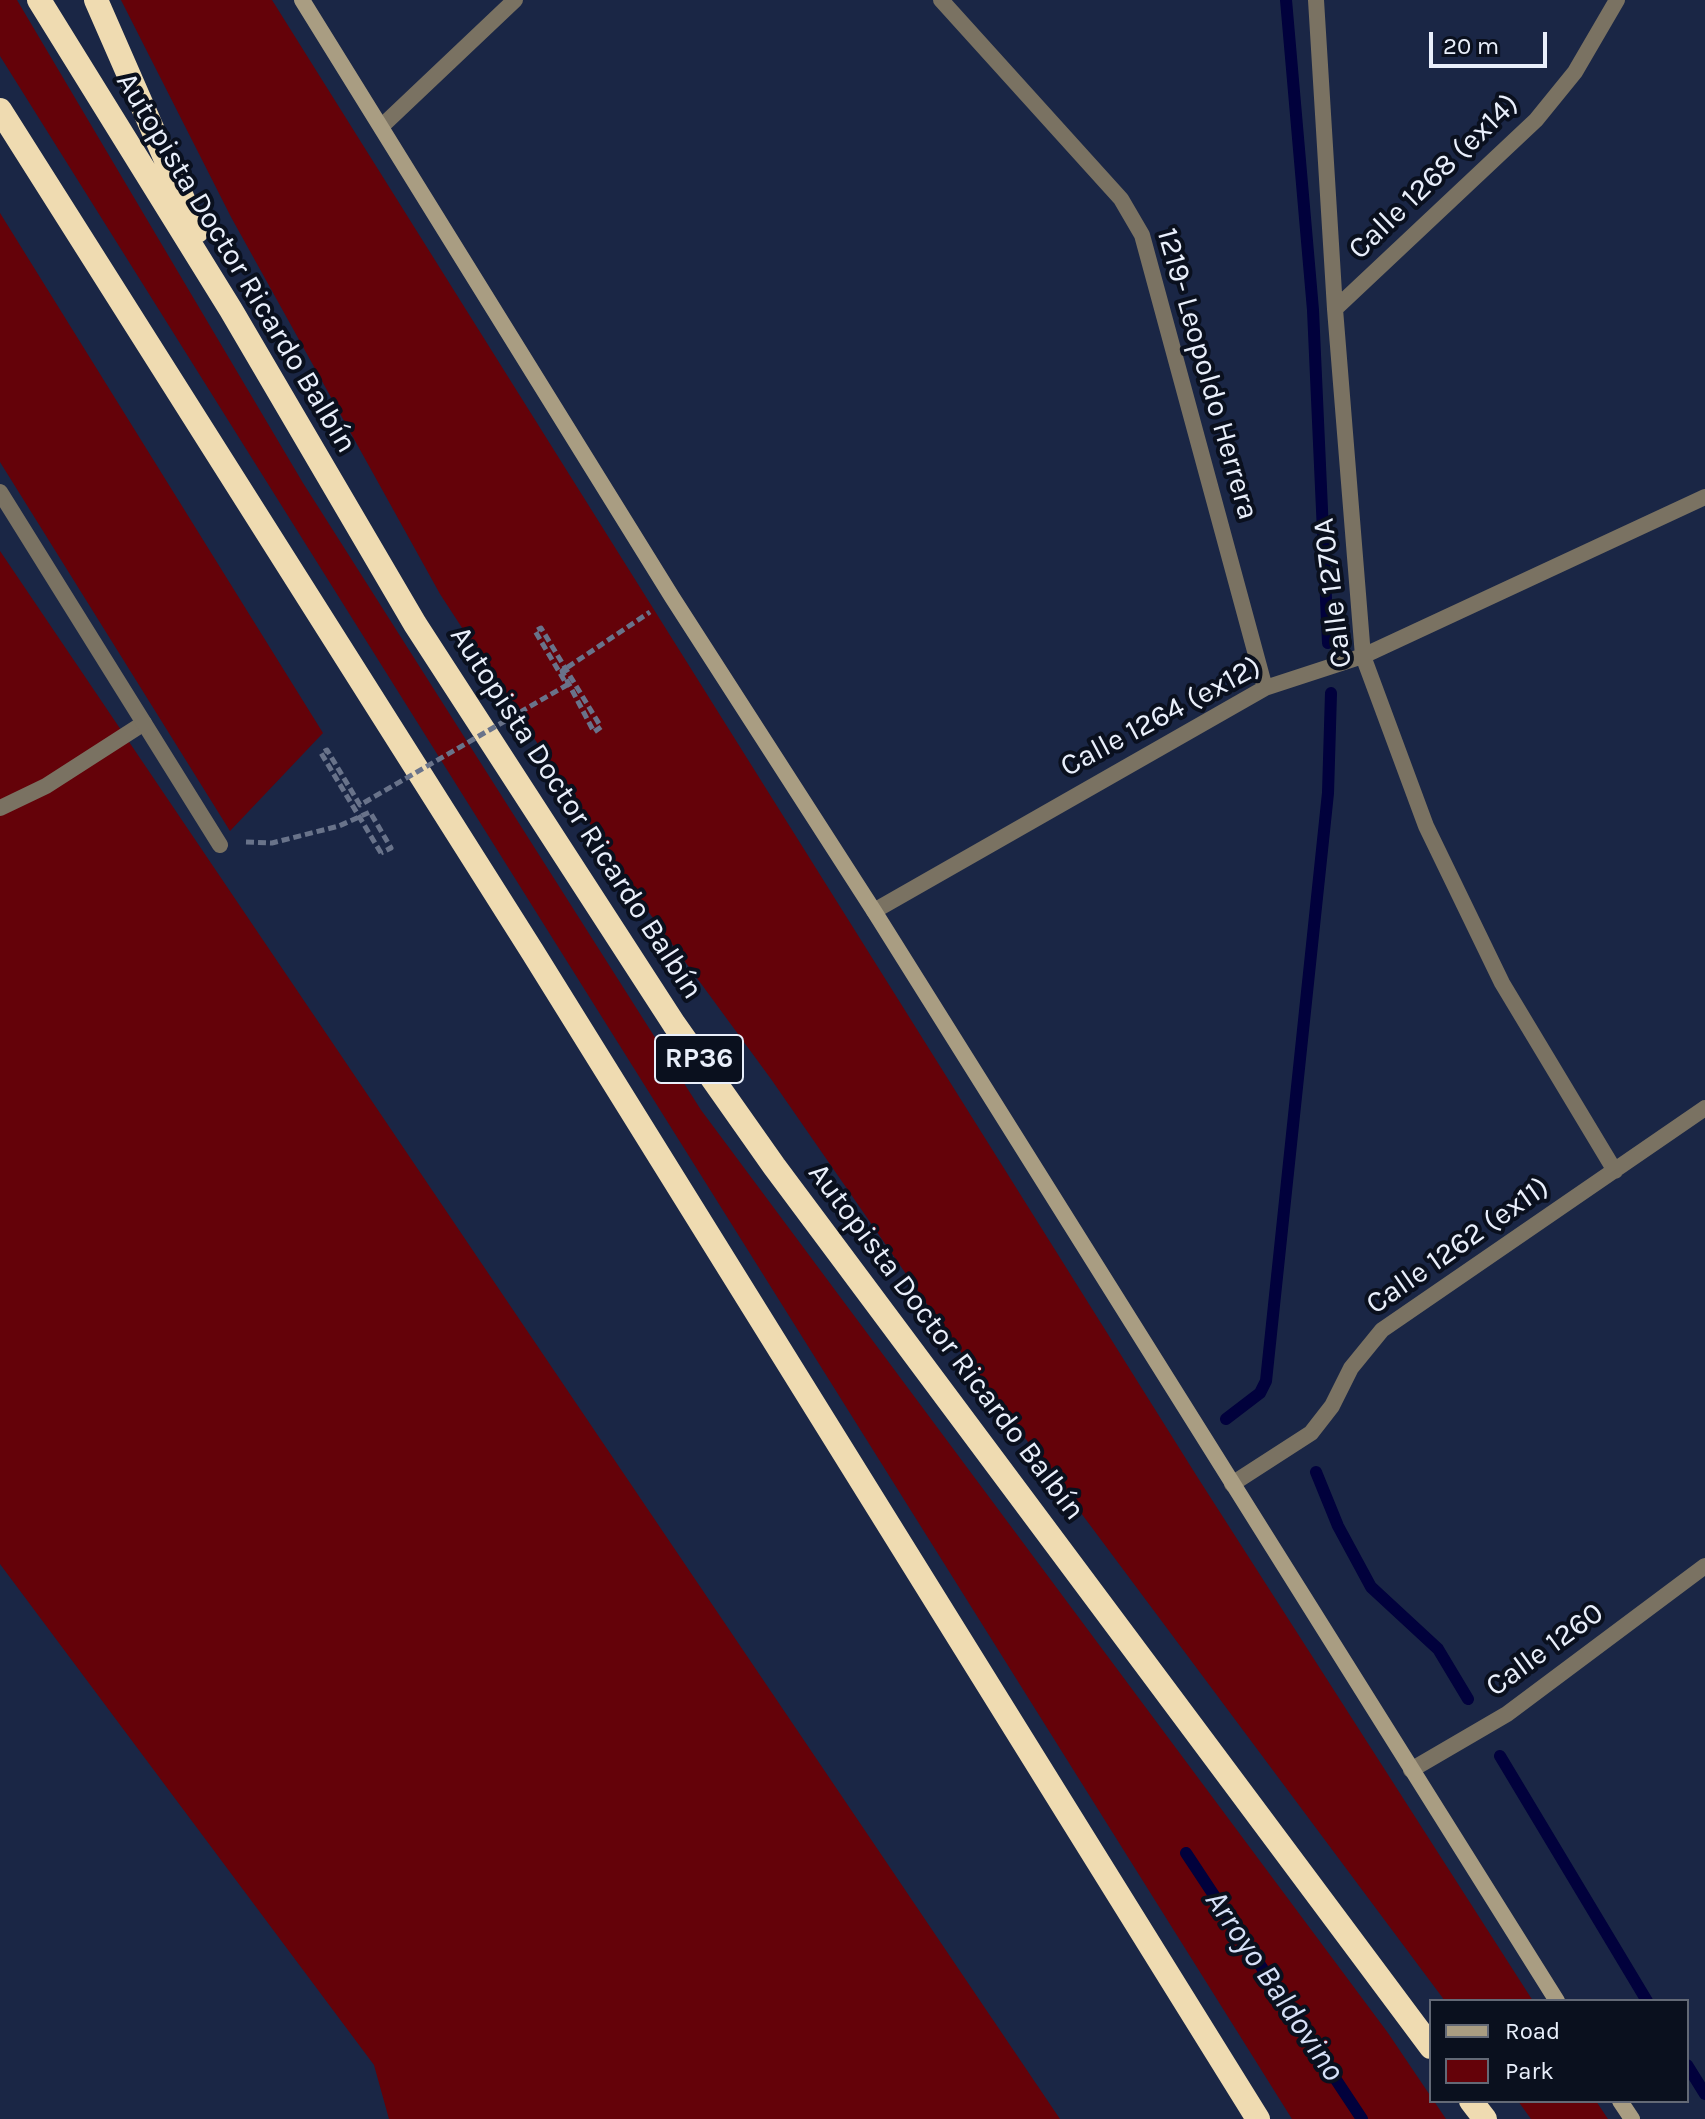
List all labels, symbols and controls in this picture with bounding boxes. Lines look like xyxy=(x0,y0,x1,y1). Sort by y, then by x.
scale bar xyxy=(1433,16,1551,66)
text: 20 m xyxy=(1443,32,1499,60)
street label: Autopista Doctor Ricardo Balbín xyxy=(108,66,364,460)
street label: Calle 1268 (ex14) xyxy=(1341,87,1527,267)
street label: 1219- Leopoldo Herrera xyxy=(1148,224,1266,524)
street label: Calle 1270A xyxy=(1306,516,1360,670)
street label: Autopista Doctor Ricardo Balbín xyxy=(442,620,710,1006)
street label: Calle 1264 (ex12) xyxy=(1055,649,1267,785)
road number: RP36 xyxy=(655,1035,743,1083)
street label: Autopista Doctor Ricardo Balbín xyxy=(800,1157,1092,1527)
street label: Calle 1262 (ex11) xyxy=(1360,1170,1556,1322)
street label: Calle 1260 xyxy=(1479,1595,1611,1705)
water label: Arroyo Baldovino xyxy=(1196,1883,1352,2089)
legend xyxy=(1429,1999,1689,2103)
text: Road xyxy=(1505,2017,1560,2045)
text: Park xyxy=(1505,2057,1554,2085)

